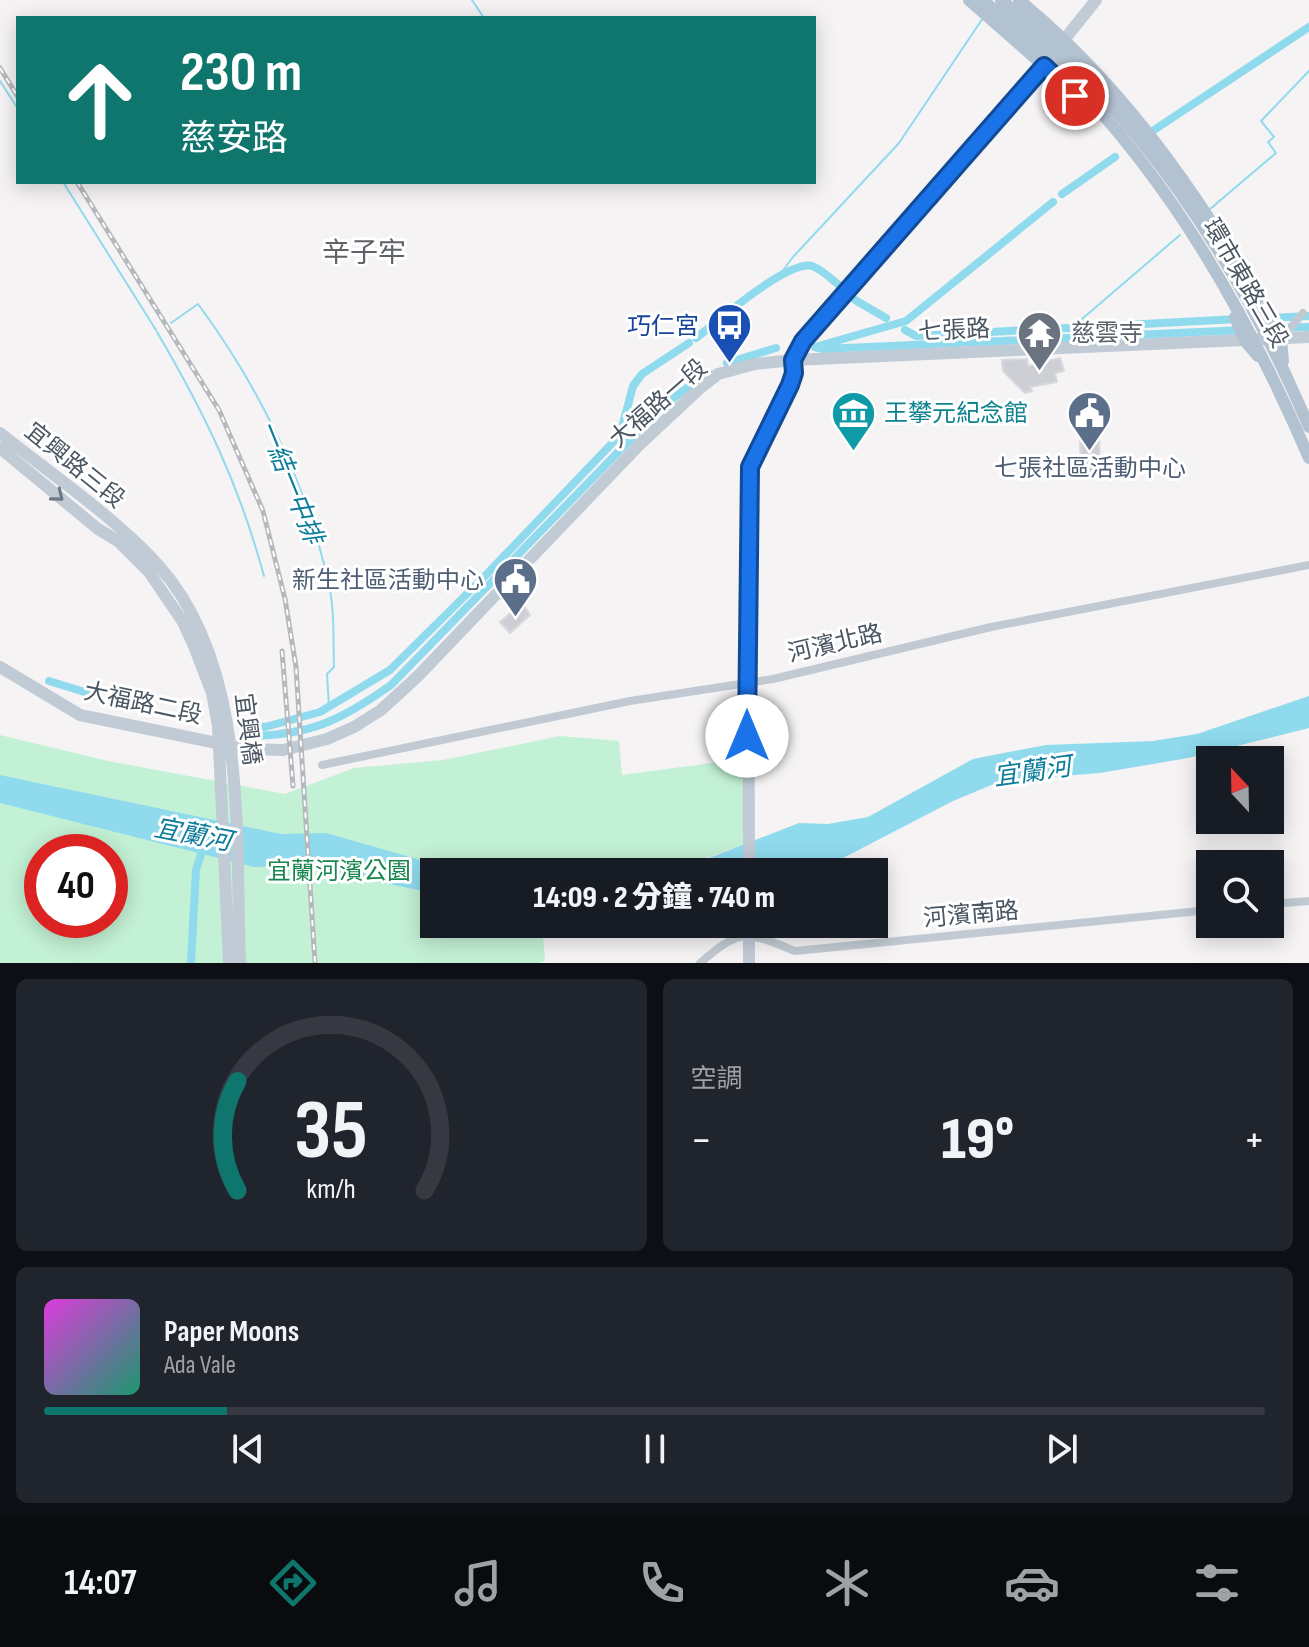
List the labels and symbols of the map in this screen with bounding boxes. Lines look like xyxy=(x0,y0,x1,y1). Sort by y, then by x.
pin xyxy=(1041,62,1109,130)
street label: 環市東路三段 xyxy=(1197,214,1294,353)
district label: 辛子牢 xyxy=(322,237,406,270)
bus stop icon: 巧仁宮 xyxy=(706,302,754,365)
temple icon: 慈雲寺 xyxy=(1016,309,1064,372)
place label: 巧仁宮 xyxy=(627,312,699,341)
street label: 七張路 xyxy=(917,314,991,347)
place label: 慈雲寺 xyxy=(1071,319,1143,348)
street label: 大福路一段 xyxy=(604,353,713,454)
museum icon: 王攀元紀念館 xyxy=(829,389,877,452)
public building icon: 七張社區活動中心 xyxy=(1066,390,1114,453)
place label: 王攀元紀念館 xyxy=(884,399,1028,428)
street label: 宜興路三段 xyxy=(19,416,130,514)
water label: 一結一中排 xyxy=(251,416,329,551)
place label: 七張社區活動中心 xyxy=(994,454,1186,483)
one-way arrow xyxy=(49,486,63,501)
public building icon: 新生社區活動中心 xyxy=(491,556,539,619)
place label: 新生社區活動中心 xyxy=(292,566,484,595)
street label: 河濱北路 xyxy=(785,619,885,668)
street label: 大福路二段 xyxy=(81,677,205,730)
street label: 宜興橋 xyxy=(229,692,266,767)
position arrow xyxy=(705,694,789,778)
north arrow xyxy=(1196,746,1284,834)
water label: 宜蘭河 xyxy=(991,751,1078,793)
water label: 宜蘭河 xyxy=(151,813,239,859)
speed limit sign: 40 xyxy=(24,834,128,938)
park label: 宜蘭河濱公園 xyxy=(267,857,411,886)
street label: 河濱南路 xyxy=(922,896,1020,933)

